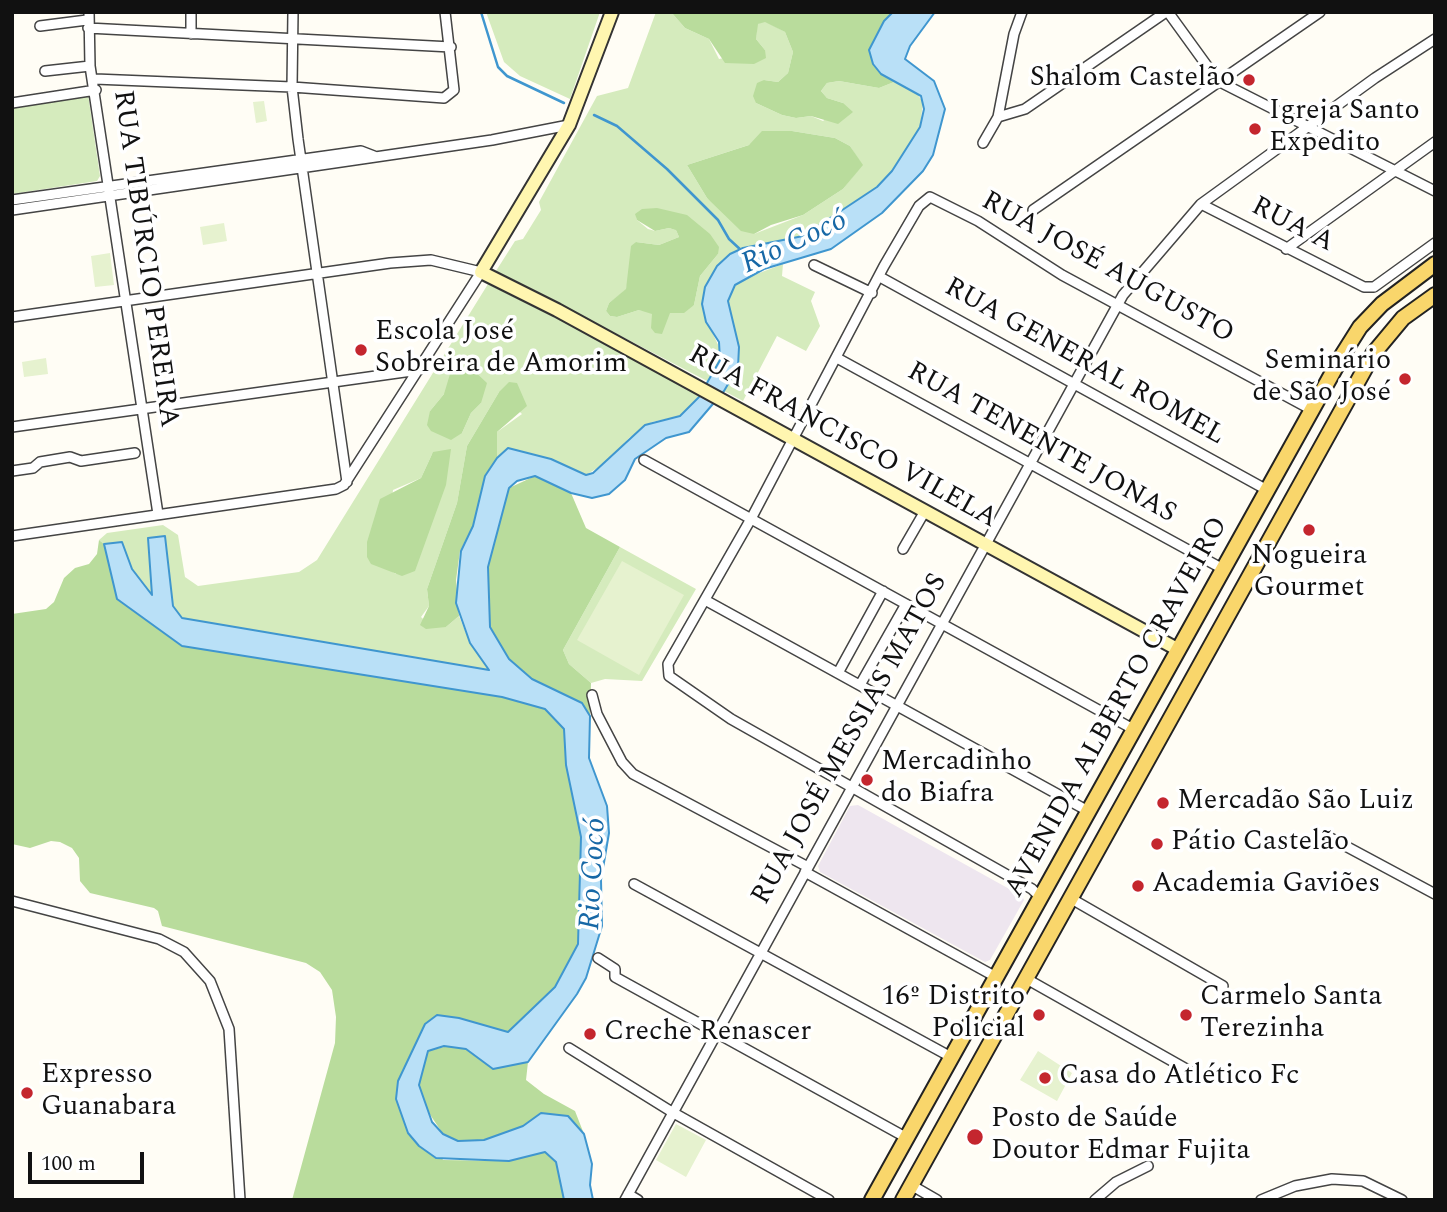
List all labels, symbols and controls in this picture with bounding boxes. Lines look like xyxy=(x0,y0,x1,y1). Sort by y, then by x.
place label: Shalom Castelão xyxy=(1030,63,1235,97)
marker: Shalom Castelão xyxy=(1241,72,1257,88)
street label: RUA TIBÚRCIO PEREIRA xyxy=(104,88,184,430)
place label: Igreja Santo Expedito xyxy=(1269,96,1420,162)
marker: Igreja Santo Expedito xyxy=(1247,121,1263,137)
street label: RUA JOSÉ AUGUSTO xyxy=(975,186,1239,352)
street label: RUA A xyxy=(1245,191,1339,261)
water label: Rio Cocó xyxy=(736,204,854,284)
street label: RUA GENERAL ROMEL xyxy=(938,272,1230,454)
place label: Escola José Sobreira de Amorim xyxy=(375,317,627,383)
street label: RUA FRANCISCO VILELA xyxy=(682,339,1002,537)
marker: Escola José Sobreira de Amorim xyxy=(353,342,369,358)
place label: Seminário de São José xyxy=(1252,346,1391,412)
street label: RUA TENENTE JONAS xyxy=(901,356,1181,532)
marker: Seminário de São José xyxy=(1397,371,1413,387)
street label: AVENIDA ALBERTO CRAVEIRO xyxy=(999,512,1237,904)
marker: Nogueira Gourmet xyxy=(1301,522,1317,538)
place label: Nogueira Gourmet xyxy=(1251,541,1367,607)
street label: RUA JOSÉ MESSIAS MATOS xyxy=(746,569,956,911)
place label: Mercadinho do Biafra xyxy=(881,747,1032,813)
marker: Mercadinho do Biafra xyxy=(859,772,875,788)
place label: Mercadão São Luiz xyxy=(1177,786,1414,820)
marker: Mercadão São Luiz xyxy=(1155,795,1171,811)
water label: Rio Cocó xyxy=(574,817,616,931)
place label: Pátio Castelão xyxy=(1171,827,1349,861)
marker: Pátio Castelão xyxy=(1149,836,1165,852)
place label: Academia Gaviões xyxy=(1152,869,1380,903)
marker: Academia Gaviões xyxy=(1130,878,1146,894)
place label: 16º Distrito Policial xyxy=(881,982,1025,1048)
place label: Carmelo Santa Terezinha xyxy=(1200,982,1382,1048)
marker: 16º Distrito Policial xyxy=(1031,1007,1047,1023)
marker: Carmelo Santa Terezinha xyxy=(1178,1007,1194,1023)
place label: Creche Renascer xyxy=(604,1017,811,1051)
marker: Creche Renascer xyxy=(582,1026,598,1042)
place label: Expresso Guanabara xyxy=(41,1060,176,1126)
place label: Casa do Atlético Fc xyxy=(1059,1061,1299,1095)
marker: Casa do Atlético Fc xyxy=(1037,1070,1053,1086)
marker: Expresso Guanabara xyxy=(19,1085,35,1101)
place label: Posto de Saúde Doutor Edmar Fujita xyxy=(991,1104,1250,1170)
marker: Posto de Saúde Doutor Edmar Fujita xyxy=(965,1127,985,1147)
scale bar xyxy=(32,1138,147,1182)
text: 100 m xyxy=(41,1148,96,1180)

